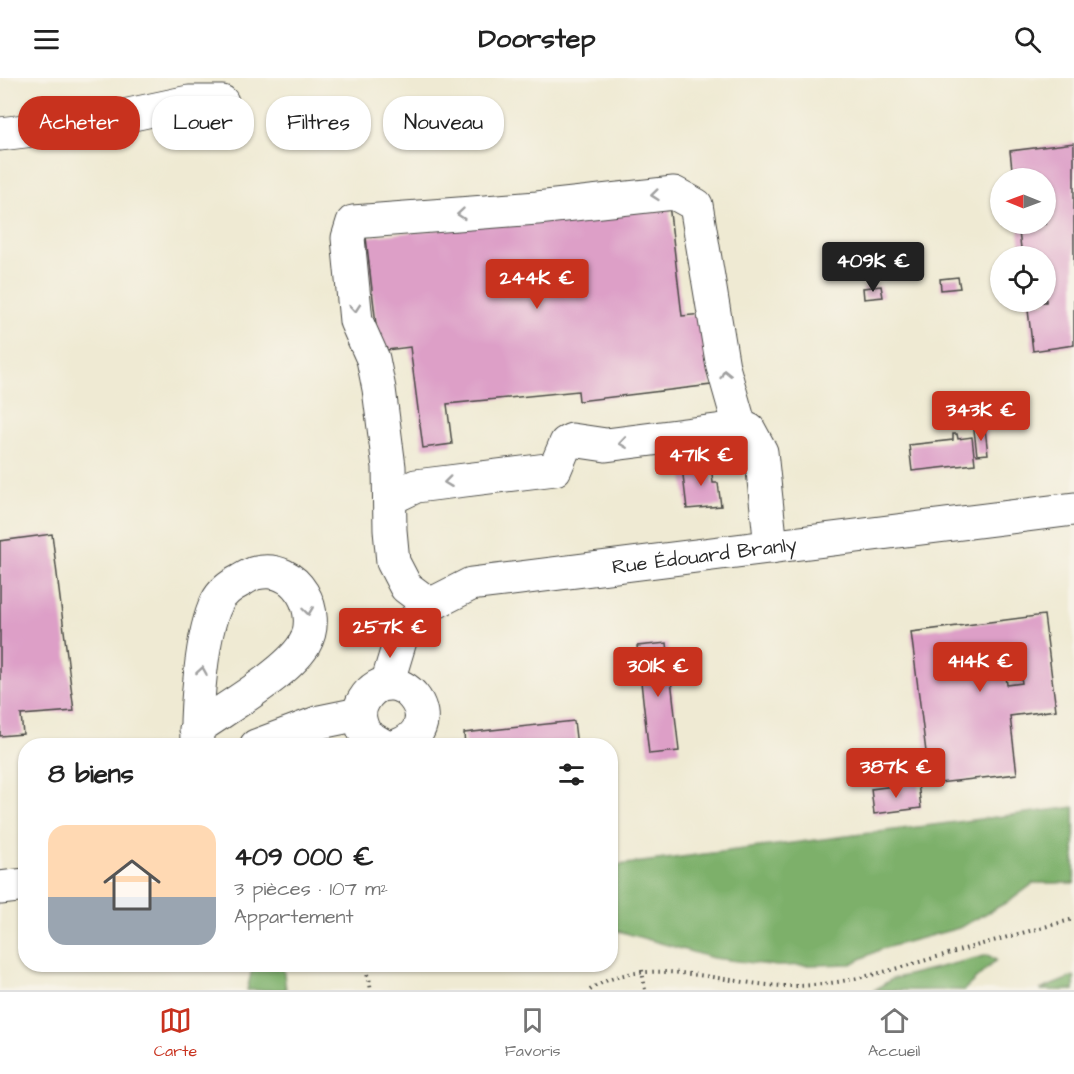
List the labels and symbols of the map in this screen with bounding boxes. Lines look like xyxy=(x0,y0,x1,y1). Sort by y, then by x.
north arrow xyxy=(990,168,1056,234)
one-way arrow xyxy=(650,188,659,201)
one-way arrow xyxy=(456,207,465,220)
pin: 409K € xyxy=(824,242,922,293)
pin: 244K € xyxy=(488,259,586,310)
one-way arrow xyxy=(348,304,361,313)
one-way arrow xyxy=(719,369,732,379)
pin: 343K € xyxy=(932,391,1030,442)
one-way arrow xyxy=(618,436,627,448)
pin: 471K € xyxy=(652,436,750,487)
one-way arrow xyxy=(443,475,453,488)
street label: Rue Édouard Branly xyxy=(610,531,799,581)
one-way arrow xyxy=(302,607,314,616)
pin: 257K € xyxy=(341,608,439,659)
pin: 414K € xyxy=(931,642,1029,693)
pin: 301K € xyxy=(609,647,707,698)
one-way arrow xyxy=(196,666,208,675)
pin: 387K € xyxy=(847,748,945,799)

